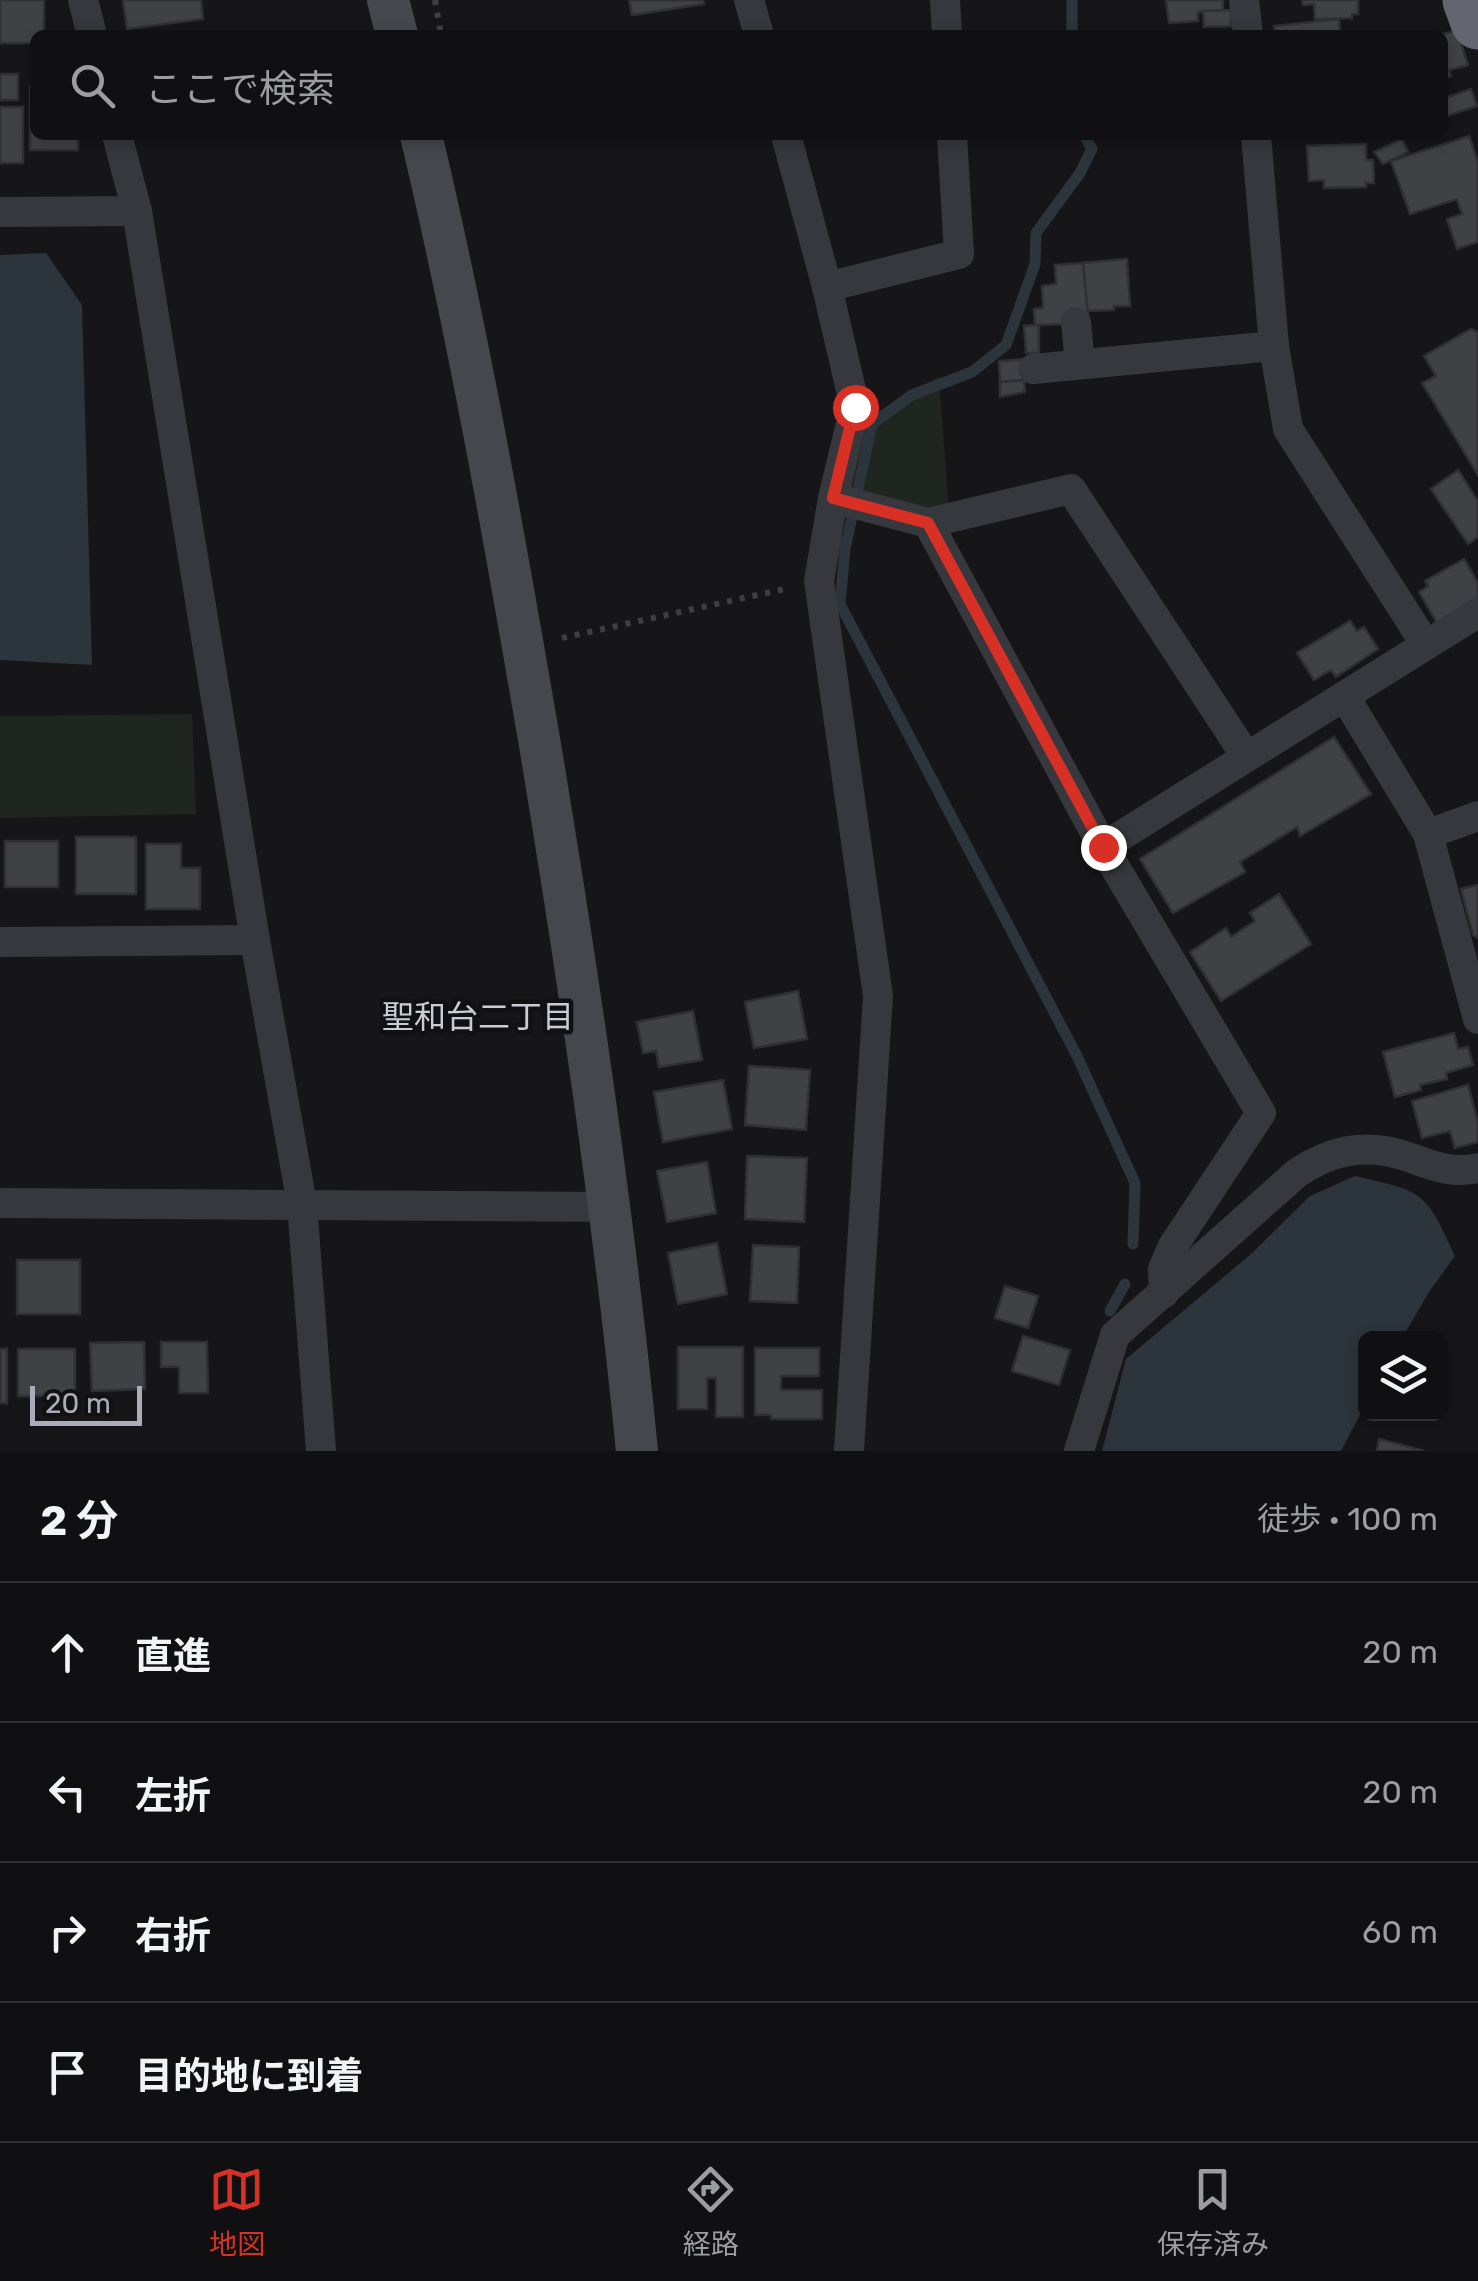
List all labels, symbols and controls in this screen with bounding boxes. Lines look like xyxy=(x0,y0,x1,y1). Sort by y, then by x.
search box xyxy=(30,30,1448,140)
icon: search xyxy=(65,58,120,113)
text: ここで検索 xyxy=(145,66,335,112)
route start xyxy=(833,385,879,431)
route end xyxy=(1081,825,1127,871)
district label: 聖和台二丁目 xyxy=(382,998,574,1036)
map controls xyxy=(1358,1331,1448,1421)
button: layers xyxy=(1358,1331,1448,1421)
scale bar xyxy=(30,1381,142,1426)
text: 20 m xyxy=(45,1387,111,1420)
text: 2 分 xyxy=(40,1496,118,1546)
text: 徒歩 · 100 m xyxy=(1257,1500,1438,1538)
icon: ahead xyxy=(40,1625,95,1680)
text: 直進 xyxy=(135,1633,211,1679)
text: 20 m xyxy=(1363,1633,1438,1671)
icon: left xyxy=(40,1765,95,1820)
text: 左折 xyxy=(135,1773,211,1819)
text: 20 m xyxy=(1363,1773,1438,1811)
icon: right xyxy=(40,1905,95,1960)
text: 右折 xyxy=(135,1913,211,1959)
text: 60 m xyxy=(1362,1913,1438,1951)
icon: arrive xyxy=(40,2045,95,2100)
text: 目的地に到着 xyxy=(135,2053,363,2099)
tab: 地図 xyxy=(209,2162,265,2262)
tab: 経路 xyxy=(683,2162,739,2262)
tab: 保存済み xyxy=(1157,2162,1269,2262)

